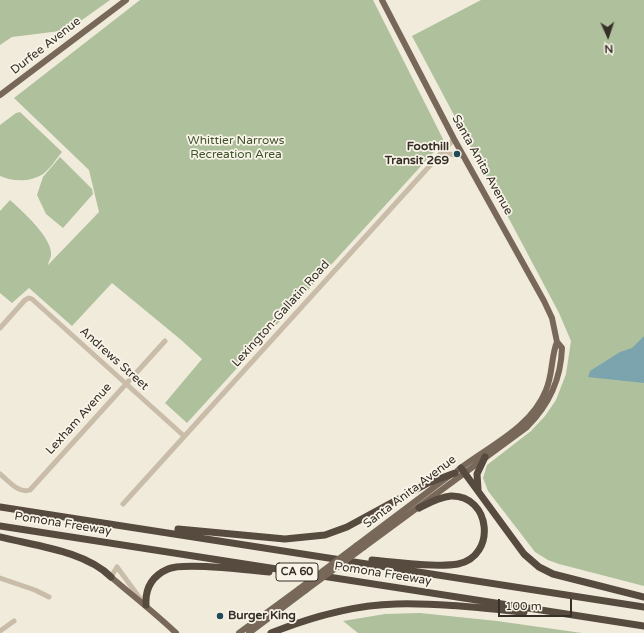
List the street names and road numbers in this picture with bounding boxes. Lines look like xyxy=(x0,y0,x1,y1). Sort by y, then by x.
street label: Durfee Avenue xyxy=(8,14,84,78)
street label: Santa Anita Avenue xyxy=(448,112,516,218)
street label: Lexington-Gallatin Road xyxy=(229,258,333,370)
street label: Andrews Street xyxy=(77,324,151,394)
street label: Lexham Avenue xyxy=(43,380,115,458)
street label: Santa Anita Avenue xyxy=(361,452,459,532)
street label: Pomona Freeway xyxy=(13,509,113,539)
street label: Pomona Freeway xyxy=(333,559,433,589)
road number: CA 60 xyxy=(276,563,318,581)

